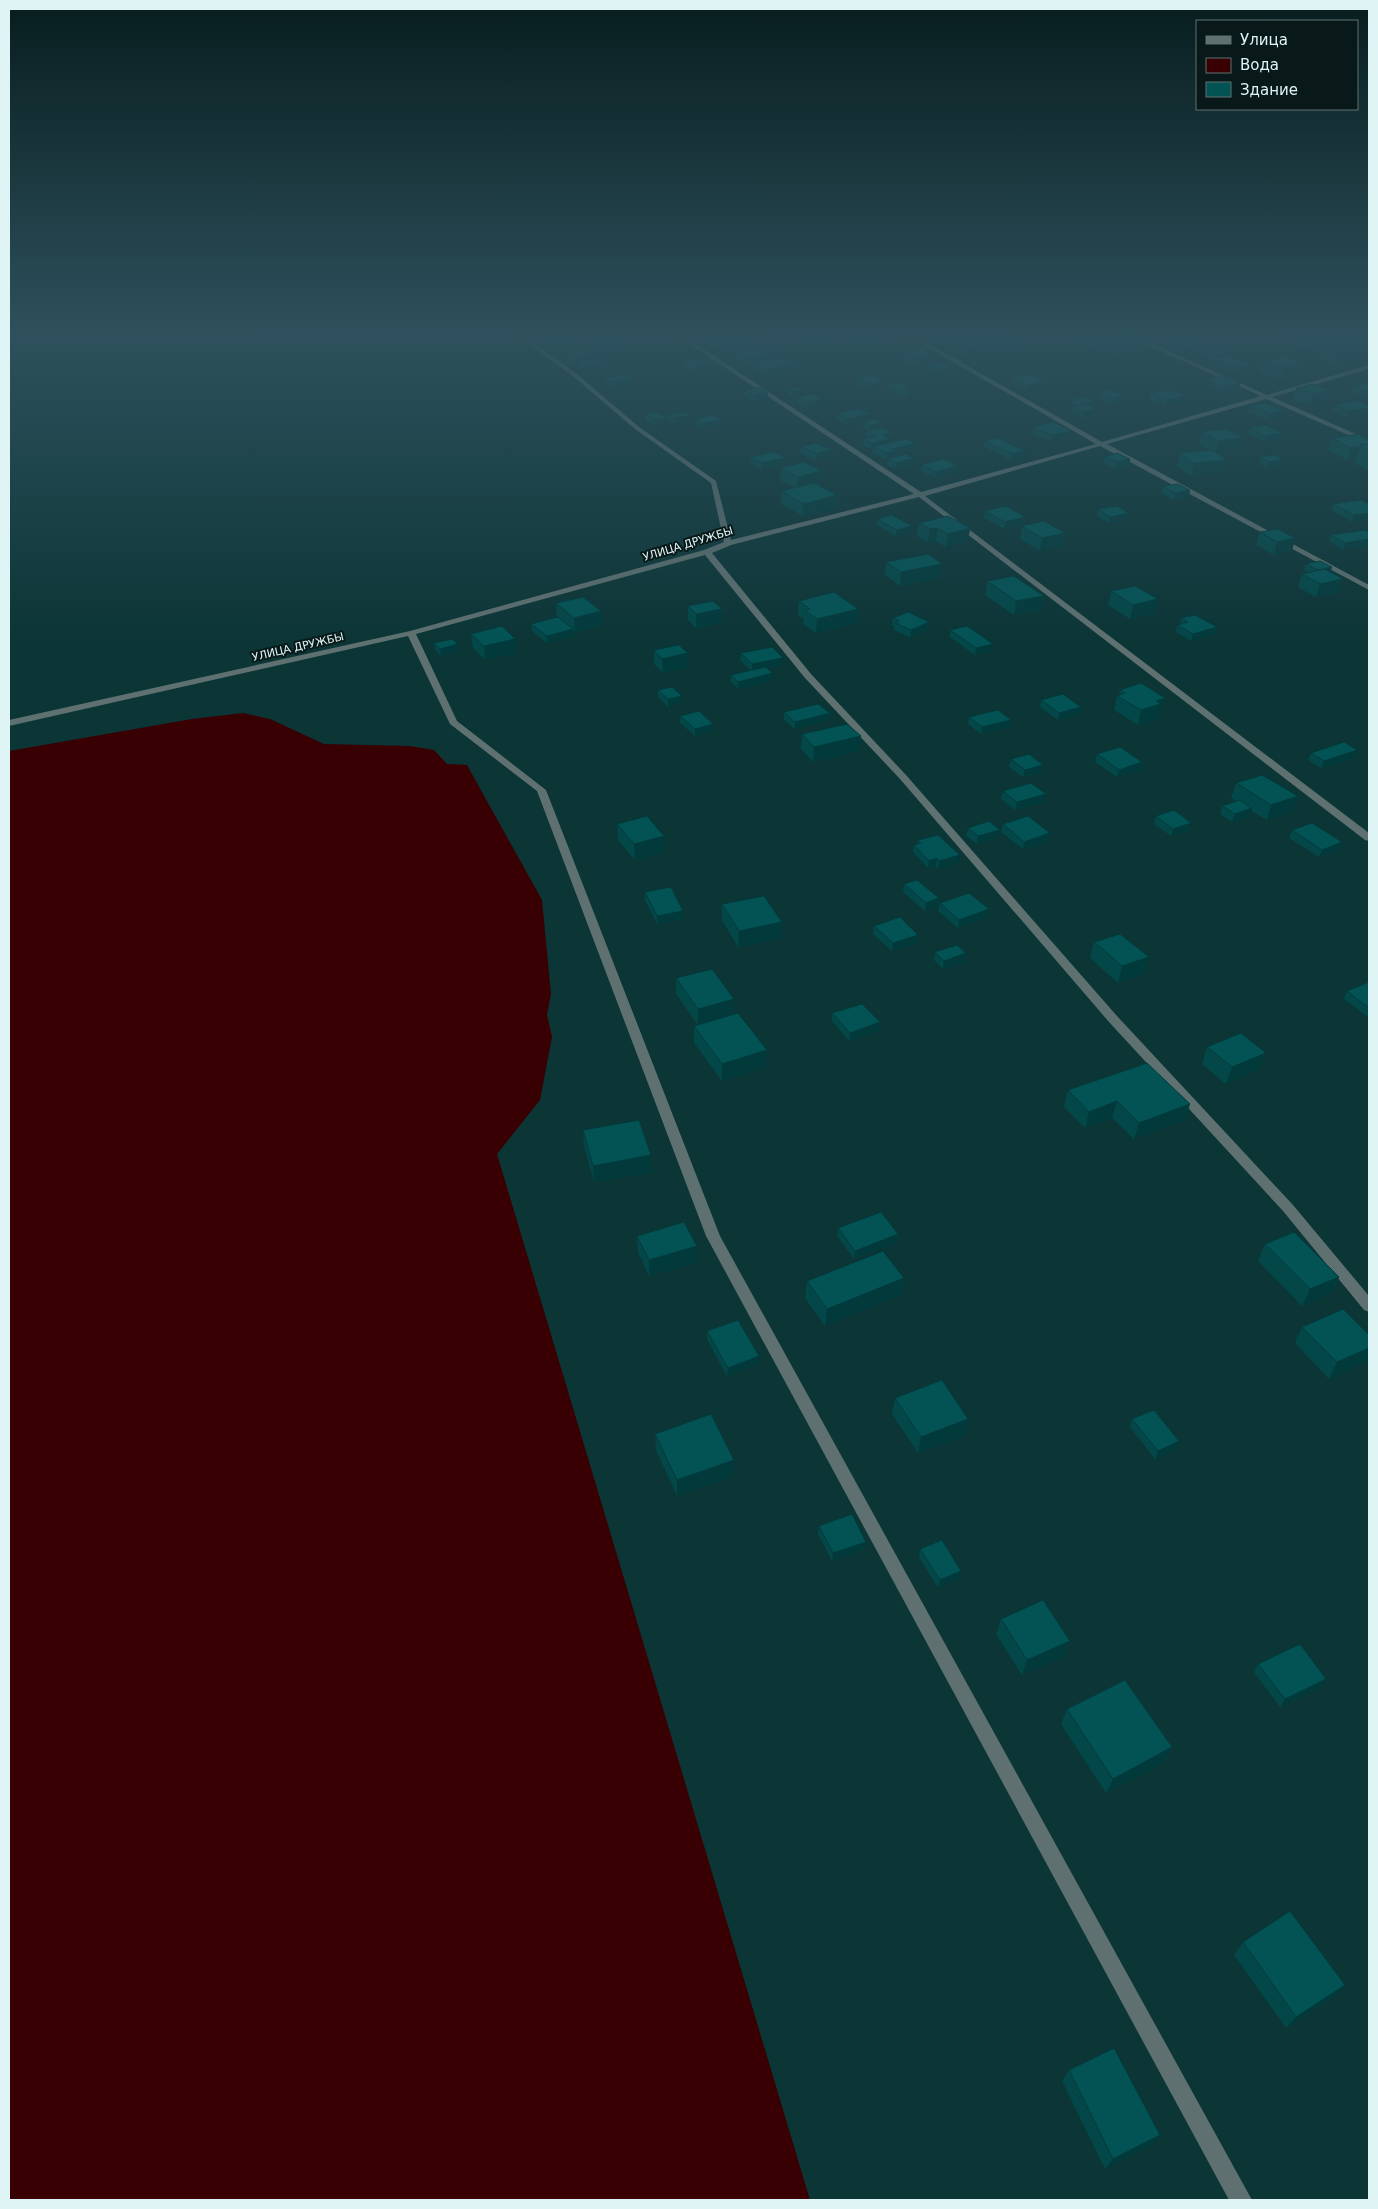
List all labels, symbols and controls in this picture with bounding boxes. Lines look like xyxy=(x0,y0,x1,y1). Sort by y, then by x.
legend xyxy=(1196,20,1358,110)
text: Улица xyxy=(1240,31,1288,49)
text: Вода xyxy=(1240,56,1279,74)
text: Здание xyxy=(1240,81,1298,99)
street label: УЛИЦА ДРУЖБЫ xyxy=(641,524,735,564)
street label: УЛИЦА ДРУЖБЫ xyxy=(251,630,345,664)

